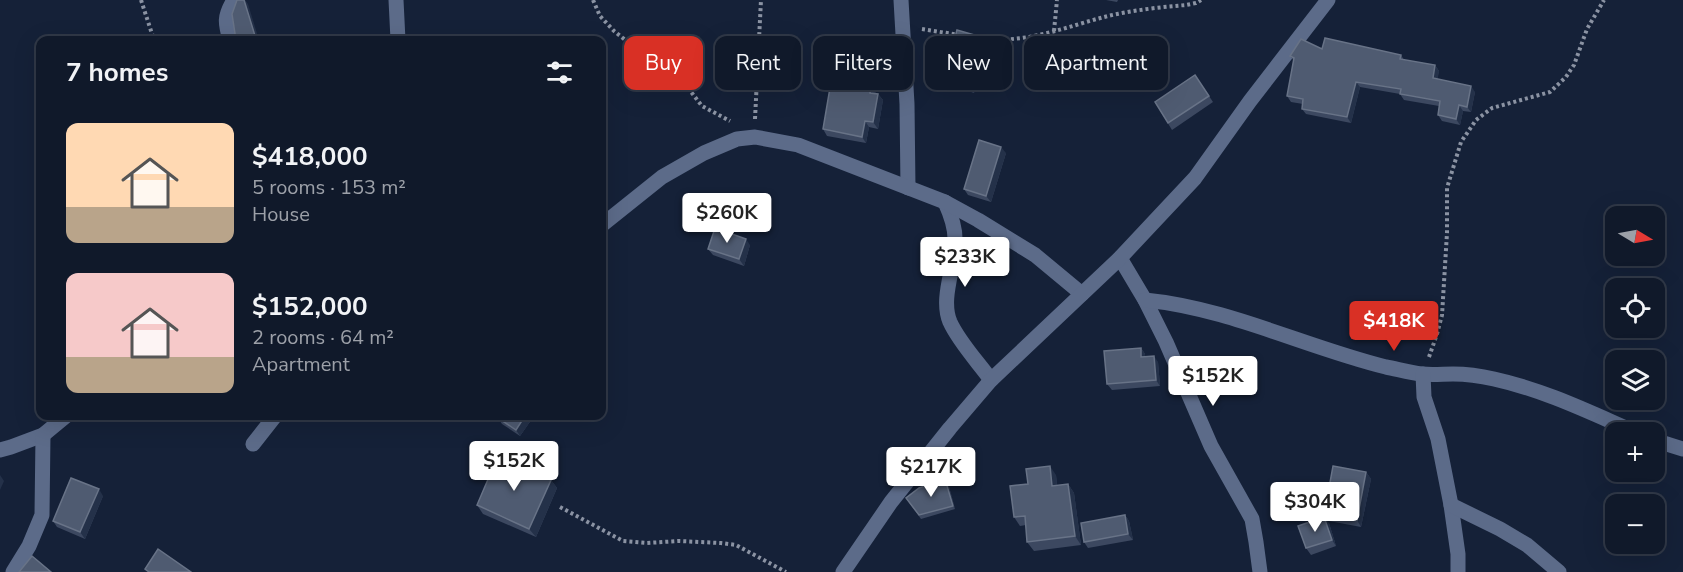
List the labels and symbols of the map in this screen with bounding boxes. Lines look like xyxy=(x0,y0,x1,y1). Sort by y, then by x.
pin: $260K xyxy=(685,193,769,244)
north arrow xyxy=(1605,206,1665,266)
pin: $233K xyxy=(923,237,1007,288)
pin: $418K xyxy=(1352,301,1436,352)
pin: $152K xyxy=(1171,356,1255,407)
pin: $152K xyxy=(472,441,556,492)
pin: $217K xyxy=(889,447,973,498)
pin: $304K xyxy=(1273,482,1357,533)

